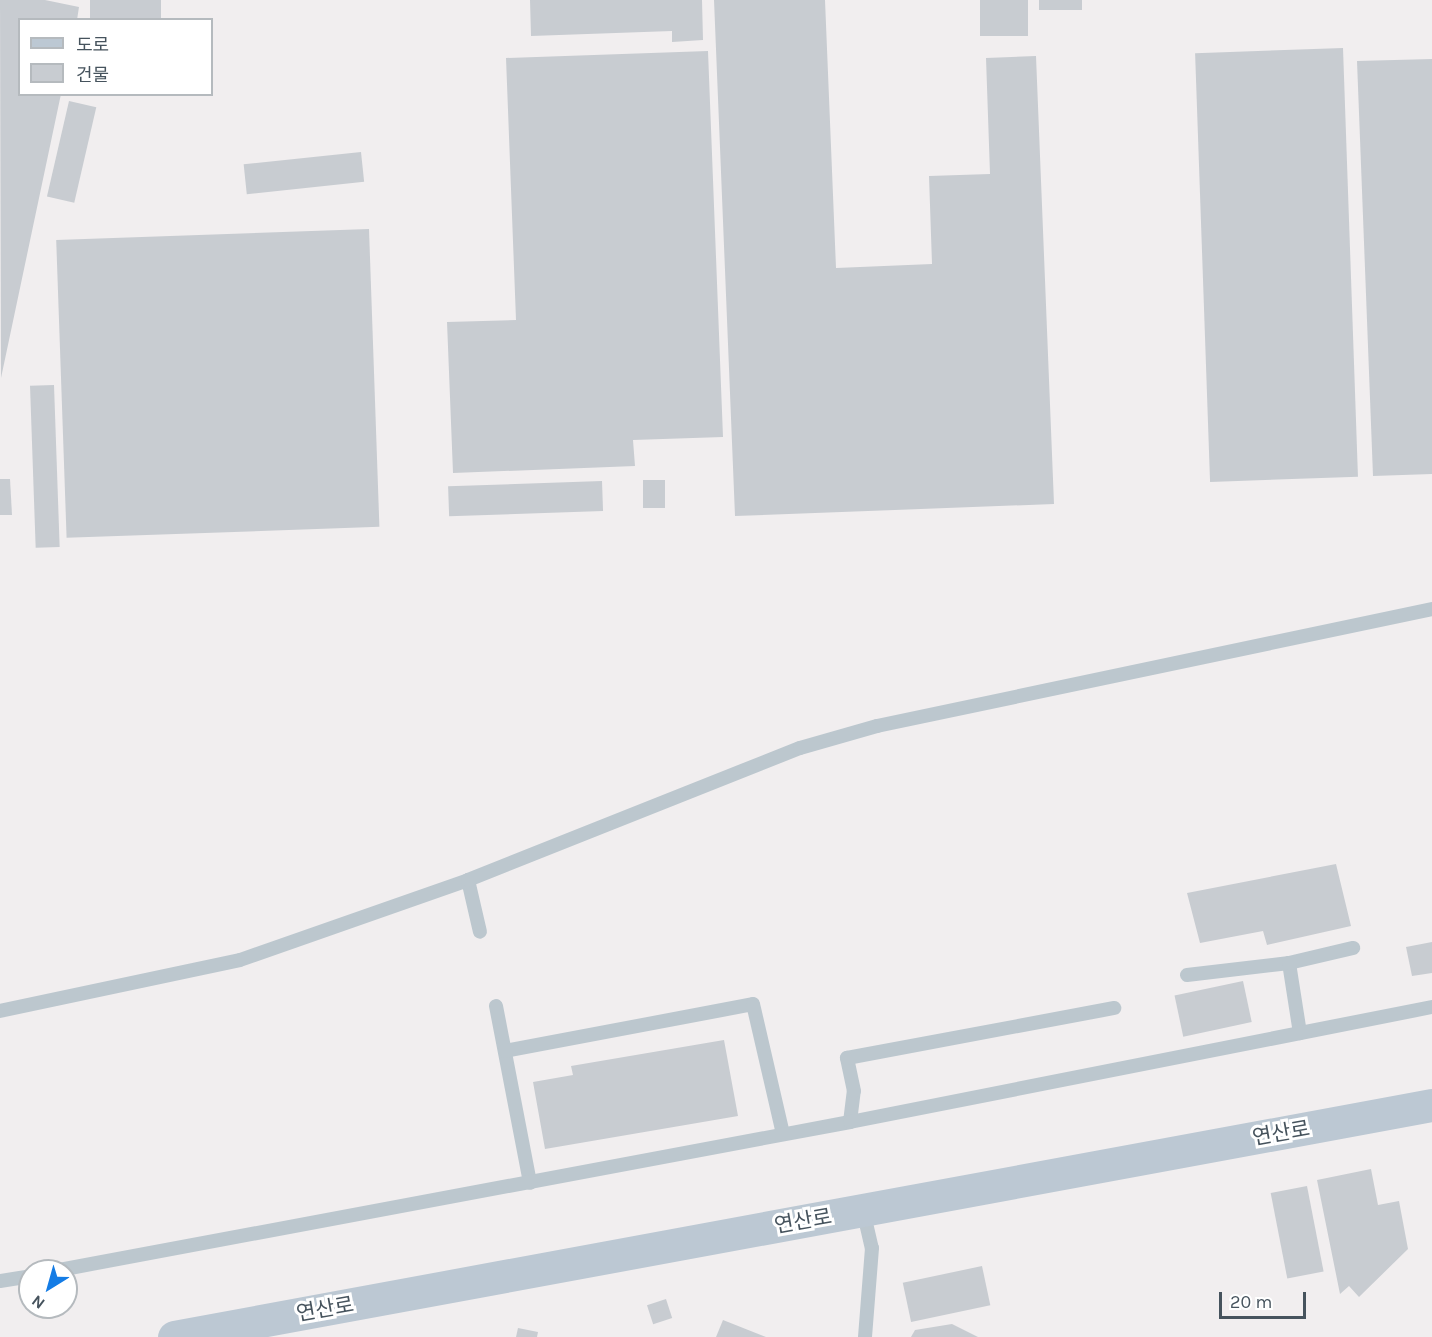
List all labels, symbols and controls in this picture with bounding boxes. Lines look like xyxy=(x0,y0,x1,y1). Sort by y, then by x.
legend xyxy=(18,18,213,96)
text: 도로 xyxy=(76,34,109,56)
text: 건물 xyxy=(76,64,109,86)
street label: 연산로 xyxy=(1250,1116,1312,1150)
street label: 연산로 xyxy=(772,1204,834,1238)
north arrow xyxy=(18,1259,78,1319)
scale bar xyxy=(1222,1280,1309,1318)
text: N xyxy=(28,1291,48,1313)
text: 20 m xyxy=(1230,1291,1272,1313)
street label: 연산로 xyxy=(294,1292,356,1326)

